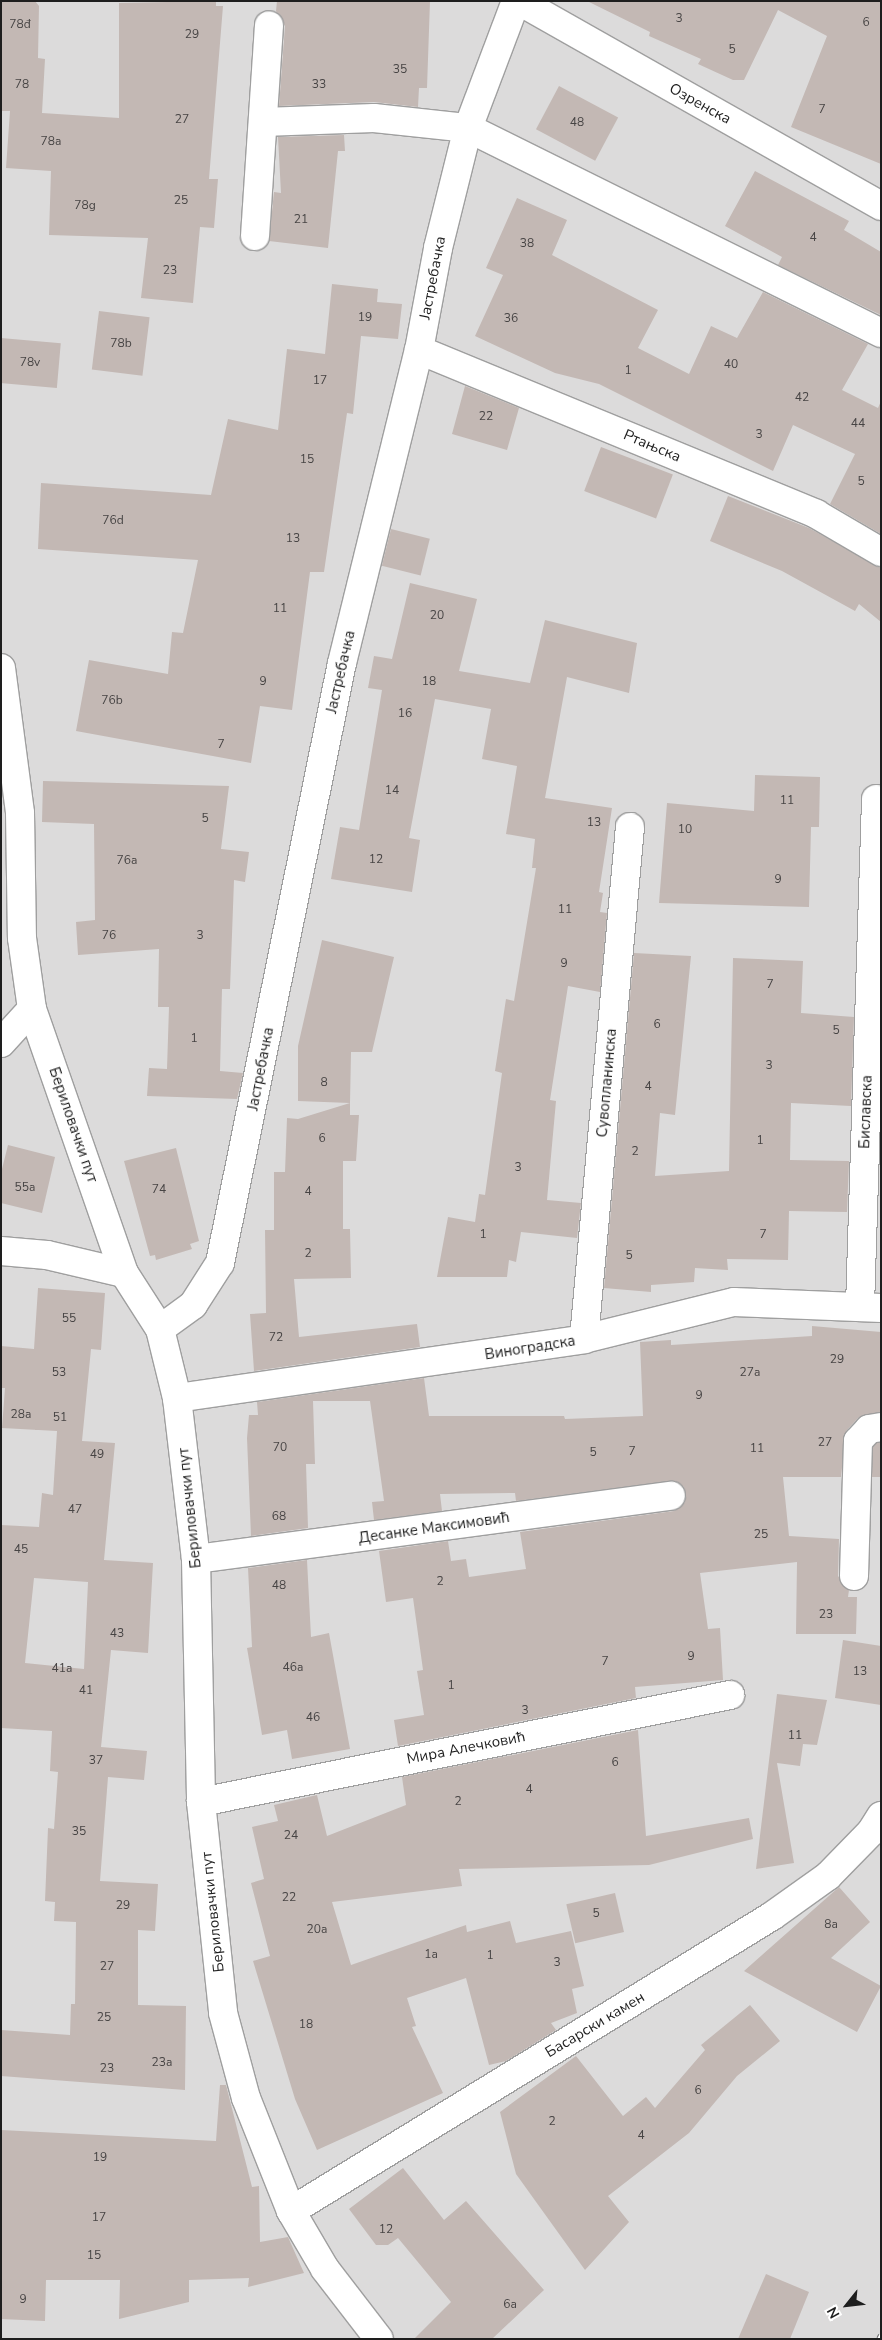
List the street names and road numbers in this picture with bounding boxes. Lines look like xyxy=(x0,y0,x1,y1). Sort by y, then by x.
street label: Озренска xyxy=(666,80,734,128)
street label: Јастребачка xyxy=(416,235,450,321)
street label: Ртањска xyxy=(621,426,683,466)
street label: Јастребачка xyxy=(323,629,359,715)
street label: Јастребачка xyxy=(244,1026,278,1112)
street label: Сувопланинска xyxy=(593,1028,621,1138)
street label: Бериловачки пут xyxy=(45,1065,101,1185)
street label: Биславска xyxy=(856,1075,876,1149)
street label: Виноградска xyxy=(483,1332,577,1364)
street label: Бериловачки пут xyxy=(175,1447,205,1569)
street label: Десанке Максимовић xyxy=(357,1508,511,1548)
street label: Мира Алечковић xyxy=(405,1728,527,1768)
street label: Бериловачки пут xyxy=(198,1851,228,1973)
street label: Басарски камен xyxy=(542,1988,648,2062)

